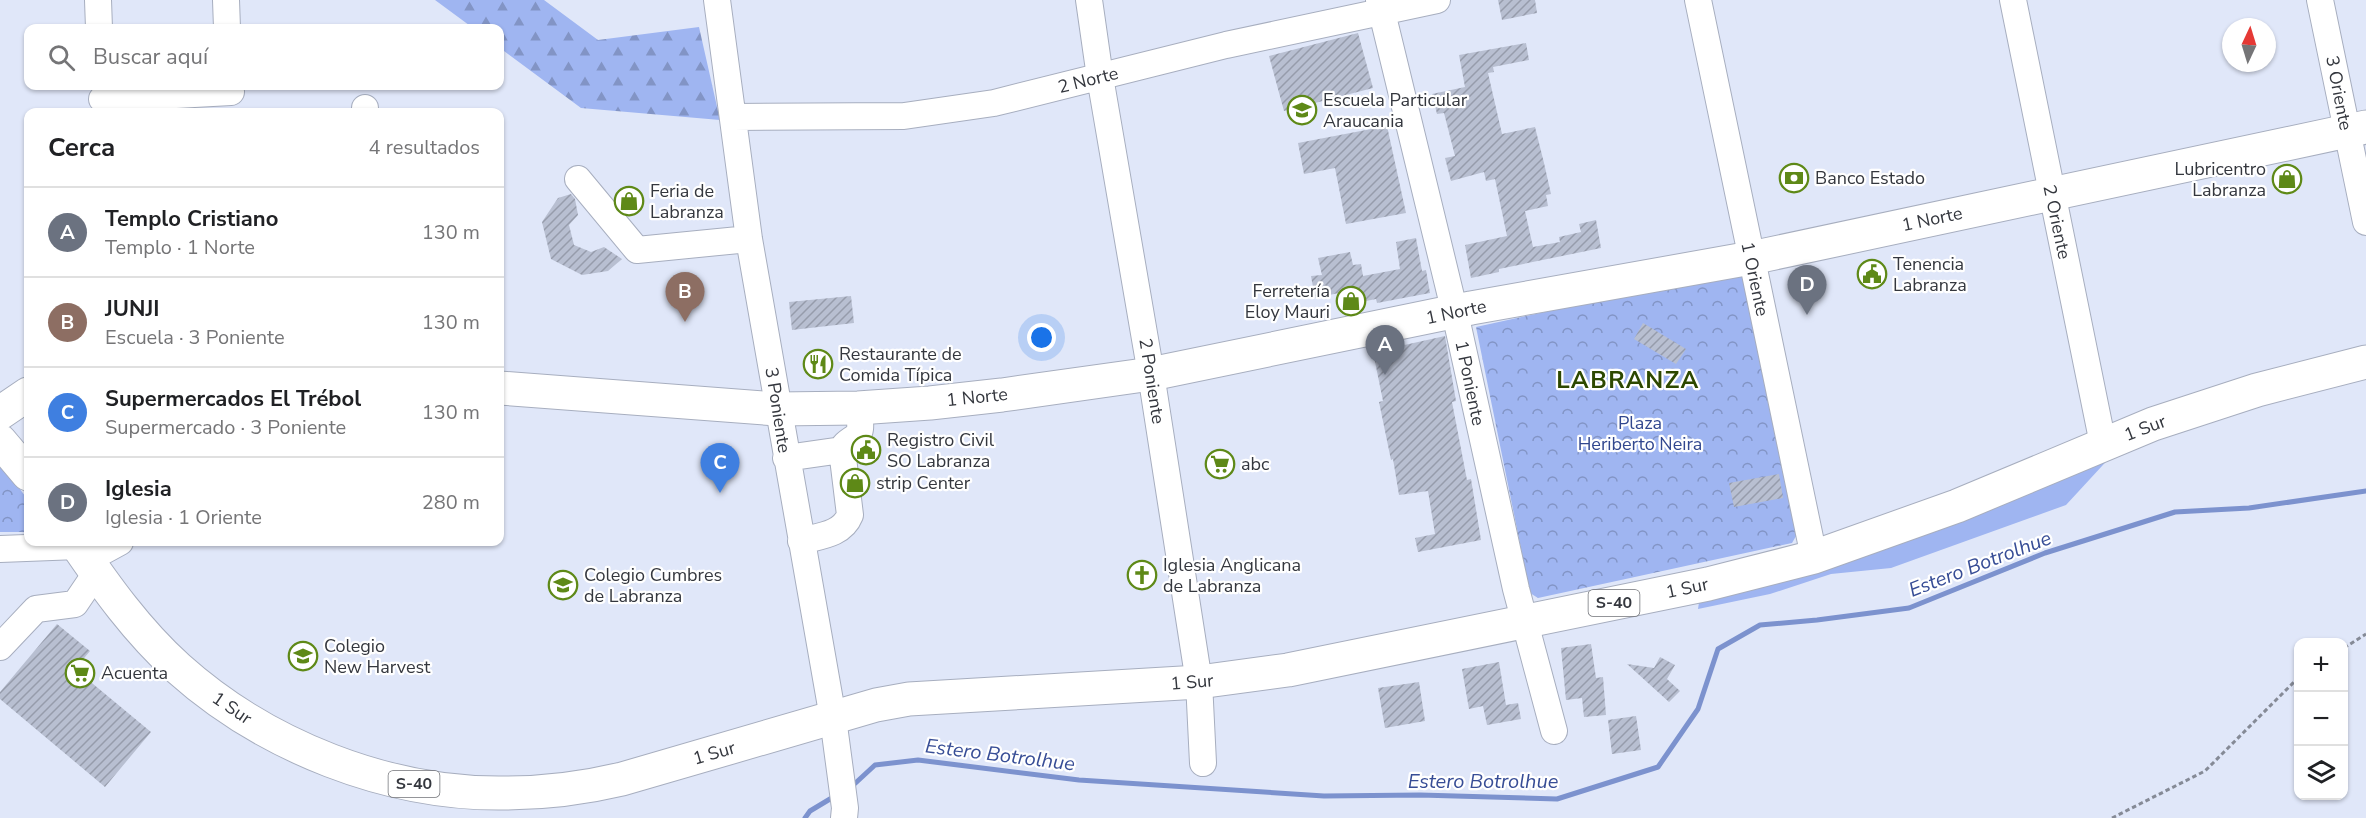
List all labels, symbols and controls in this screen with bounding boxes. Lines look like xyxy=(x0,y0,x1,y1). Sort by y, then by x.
north arrow xyxy=(2222,18,2276,72)
search box xyxy=(24,24,504,90)
icon: search xyxy=(45,41,78,74)
text: Buscar aquí xyxy=(93,42,208,72)
street label: 3 Oriente xyxy=(2320,54,2358,132)
street label: 2 Norte xyxy=(1055,61,1121,99)
place label: Escuela Particular Araucania xyxy=(1323,88,1468,133)
school or university icon: Escuela Particular Araucania xyxy=(1286,94,1318,126)
text: Cerca xyxy=(48,130,115,165)
text: 4 resultados xyxy=(369,134,480,161)
place label: Lubricentro Labranza xyxy=(2175,157,2266,202)
bank icon: Banco Estado xyxy=(1778,162,1810,194)
shop icon: Lubricentro Labranza xyxy=(2271,163,2303,195)
place label: Banco Estado xyxy=(1815,166,1925,190)
place label: Feria de Labranza xyxy=(650,179,724,224)
street label: 2 Oriente xyxy=(2037,183,2077,261)
shop icon: Feria de Labranza xyxy=(613,185,645,217)
street label: 1 Norte xyxy=(1899,201,1965,237)
text: Templo Cristiano xyxy=(105,204,278,234)
text: A xyxy=(60,219,75,246)
text: 130 m xyxy=(422,219,480,246)
text: Templo · 1 Norte xyxy=(105,234,255,261)
street label: 1 Oriente xyxy=(1735,240,1775,318)
place label: Tenencia Labranza xyxy=(1893,252,1967,297)
public building icon: Tenencia Labranza xyxy=(1856,258,1888,290)
pin: D xyxy=(1788,266,1826,315)
pin: B xyxy=(666,272,704,322)
place label: Ferretería Eloy Mauri xyxy=(1245,279,1330,324)
shop icon: Ferretería Eloy Mauri xyxy=(1335,285,1367,317)
text: JUNJI xyxy=(105,294,160,324)
street label: 1 Norte xyxy=(1423,294,1489,330)
text: B xyxy=(61,309,74,336)
text: 130 m xyxy=(422,309,480,336)
your location xyxy=(1027,323,1056,352)
text: Escuela · 3 Poniente xyxy=(105,324,285,351)
pin: A xyxy=(1366,326,1404,375)
street label: 2 Poniente xyxy=(1133,336,1171,426)
street label: 1 Poniente xyxy=(1449,338,1491,428)
place label: Restaurante de Comida Típica xyxy=(839,342,962,387)
restaurant icon: Restaurante de Comida Típica xyxy=(802,348,834,380)
district label: LABRANZA xyxy=(1556,364,1700,396)
street label: 3 Poniente xyxy=(759,365,797,455)
street label: 1 Norte xyxy=(945,382,1009,412)
text: Supermercados El Trébol xyxy=(105,384,361,414)
text: C xyxy=(61,399,74,426)
text: 130 m xyxy=(422,399,480,426)
street label: 1 Sur xyxy=(2121,409,2170,447)
park label: Plaza Heriberto Neira xyxy=(1578,411,1702,456)
text: Supermercado · 3 Poniente xyxy=(105,414,346,441)
place label: Registro Civil SO Labranza xyxy=(887,428,995,473)
public building icon: Registro Civil SO Labranza xyxy=(850,434,882,466)
pin: C xyxy=(700,444,740,493)
supermarket icon: abc xyxy=(1204,448,1236,480)
place label: abc xyxy=(1241,452,1269,476)
shop icon: strip Center xyxy=(839,467,871,499)
place label: strip Center xyxy=(876,471,971,495)
text: Iglesia xyxy=(105,474,172,504)
text: D xyxy=(60,489,75,516)
text: 280 m xyxy=(422,489,480,516)
text: Iglesia · 1 Oriente xyxy=(105,504,262,531)
water label: Estero Botrolhue xyxy=(1905,524,2056,604)
place label: Iglesia Anglicana de Labranza xyxy=(1163,553,1301,598)
church icon: Iglesia Anglicana de Labranza xyxy=(1126,559,1158,591)
place label: Colegio Cumbres de Labranza xyxy=(584,563,722,608)
school or university icon: Colegio Cumbres de Labranza xyxy=(547,569,579,601)
street label: 1 Sur xyxy=(1663,572,1711,604)
road number: S-40 xyxy=(1588,590,1640,616)
place label: Colegio New Harvest xyxy=(324,634,431,679)
map controls xyxy=(2294,638,2348,800)
button: + xyxy=(2294,638,2348,692)
school or university icon: Colegio New Harvest xyxy=(287,640,319,672)
supermarket icon: Acuenta xyxy=(64,657,96,689)
place label: Acuenta xyxy=(101,661,168,685)
street label: 1 Sur xyxy=(1170,668,1215,696)
street label: 1 Sur xyxy=(207,686,257,730)
button: − xyxy=(2294,692,2348,746)
water label: Estero Botrolhue xyxy=(924,732,1077,778)
street label: 1 Sur xyxy=(690,735,739,770)
button: layers xyxy=(2294,746,2348,800)
water label: Estero Botrolhue xyxy=(1408,768,1559,795)
road number: S-40 xyxy=(388,771,440,797)

